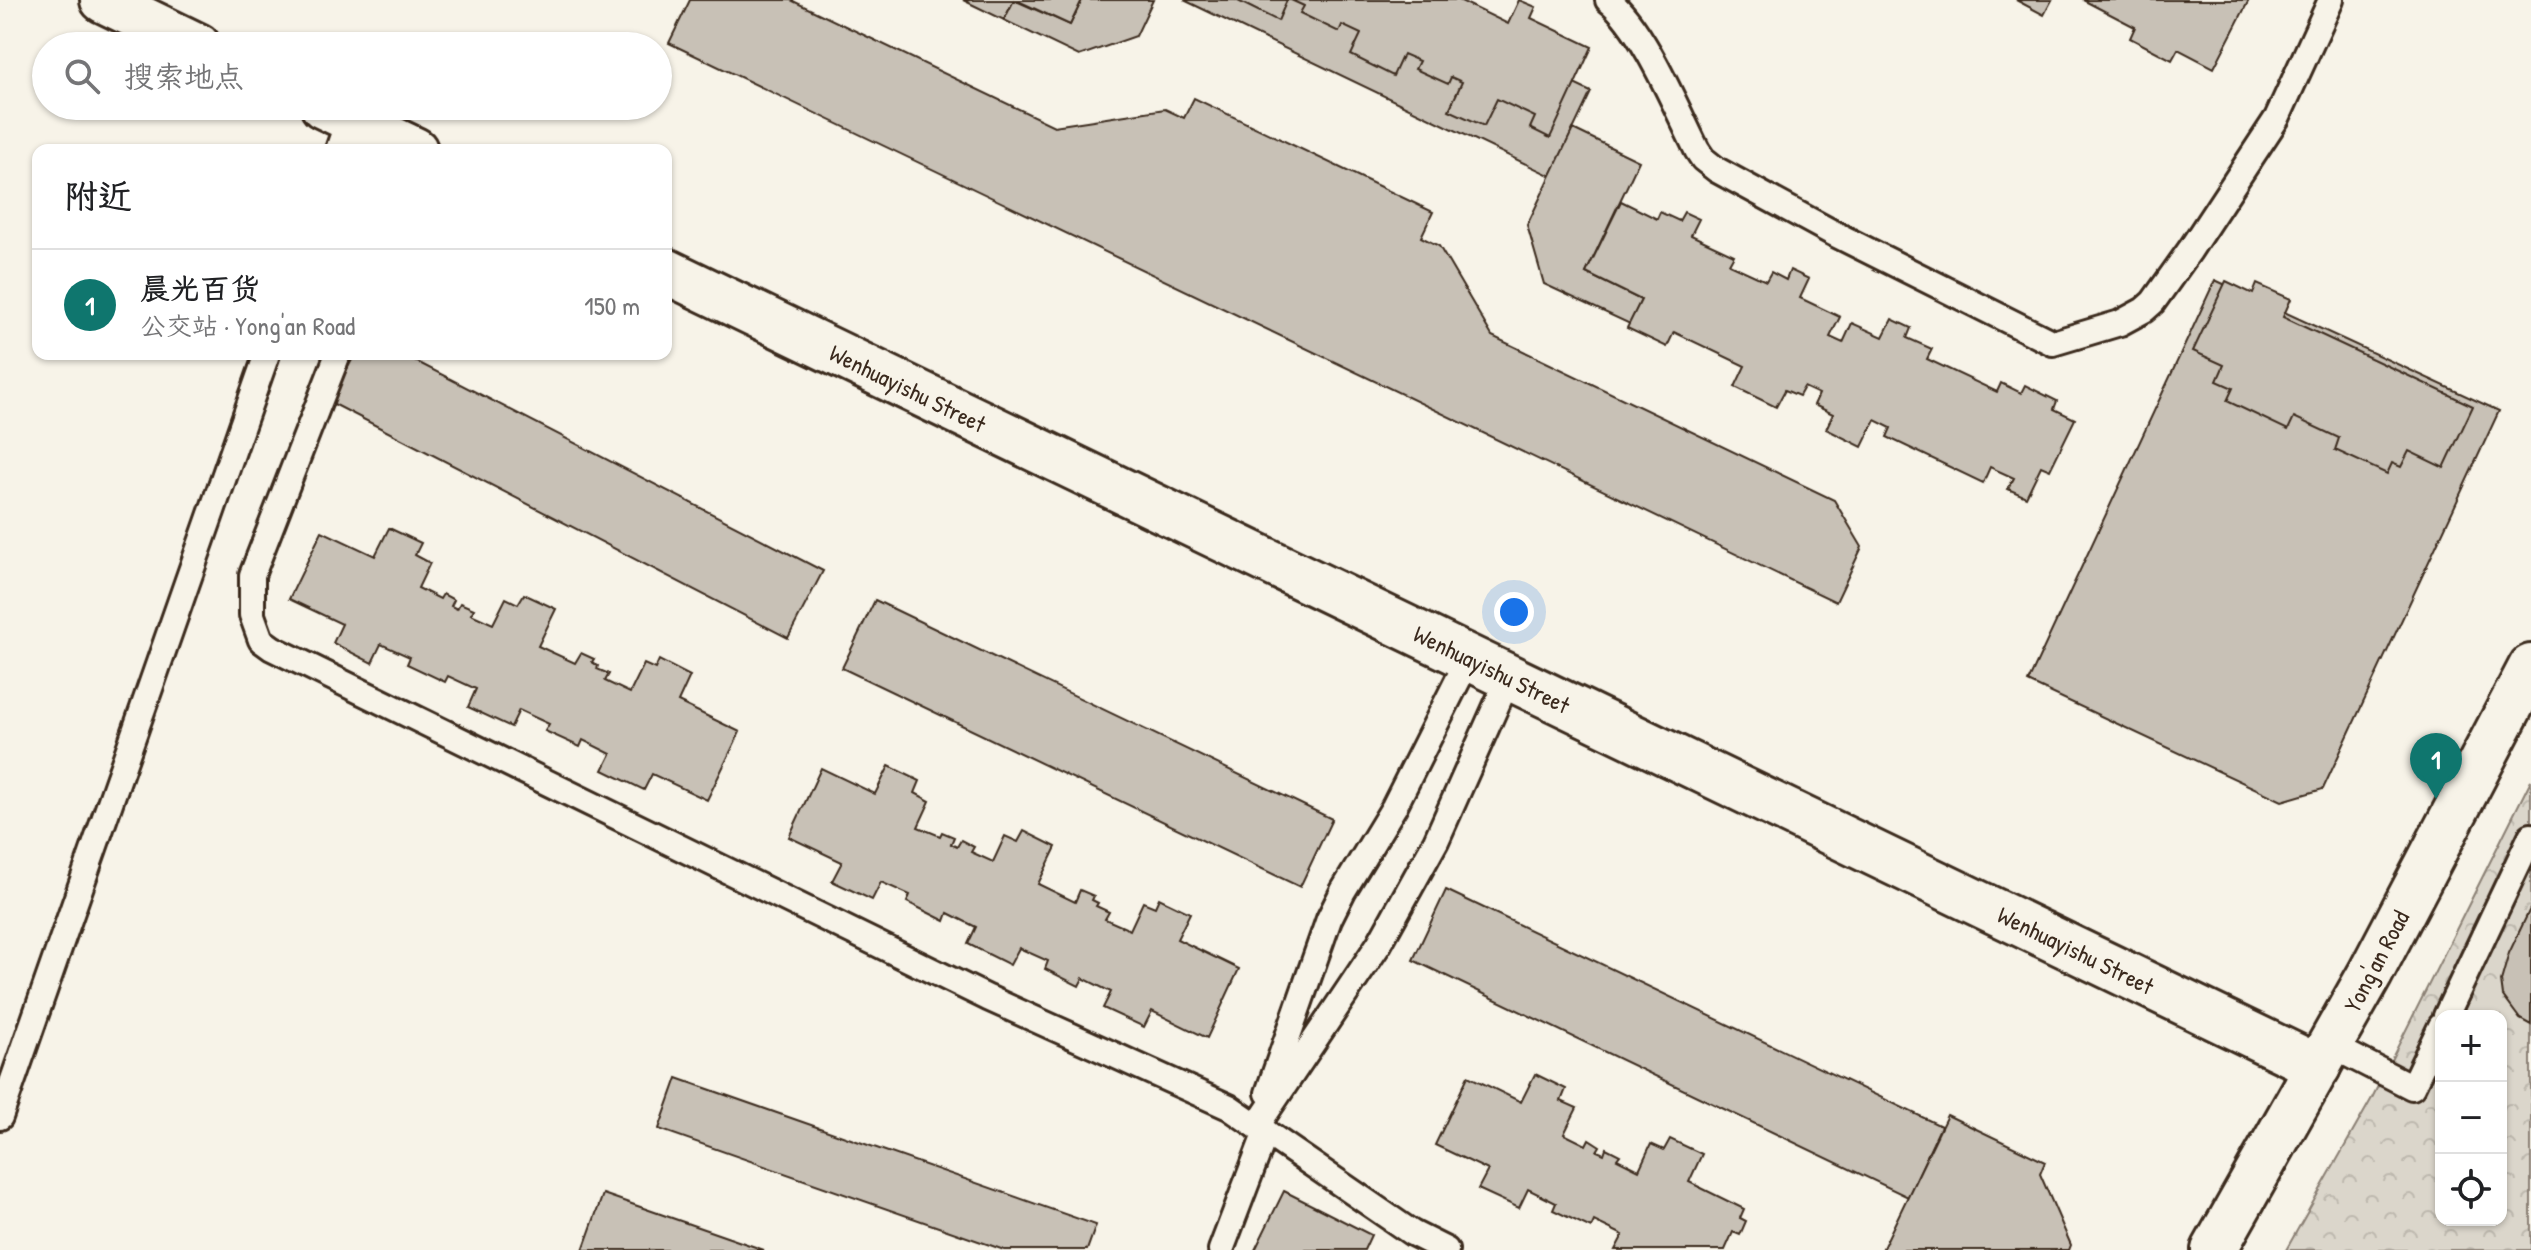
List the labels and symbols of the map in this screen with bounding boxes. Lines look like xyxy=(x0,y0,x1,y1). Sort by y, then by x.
street label: Wenhuayishu Street xyxy=(825,336,992,440)
your location xyxy=(1494,592,1534,632)
street label: Wenhuayishu Street xyxy=(1409,617,1576,721)
pin: 1 xyxy=(2410,733,2462,799)
street label: Wenhuayishu Street xyxy=(1993,898,2160,1002)
street label: Yong'an Road xyxy=(2336,905,2416,1017)

